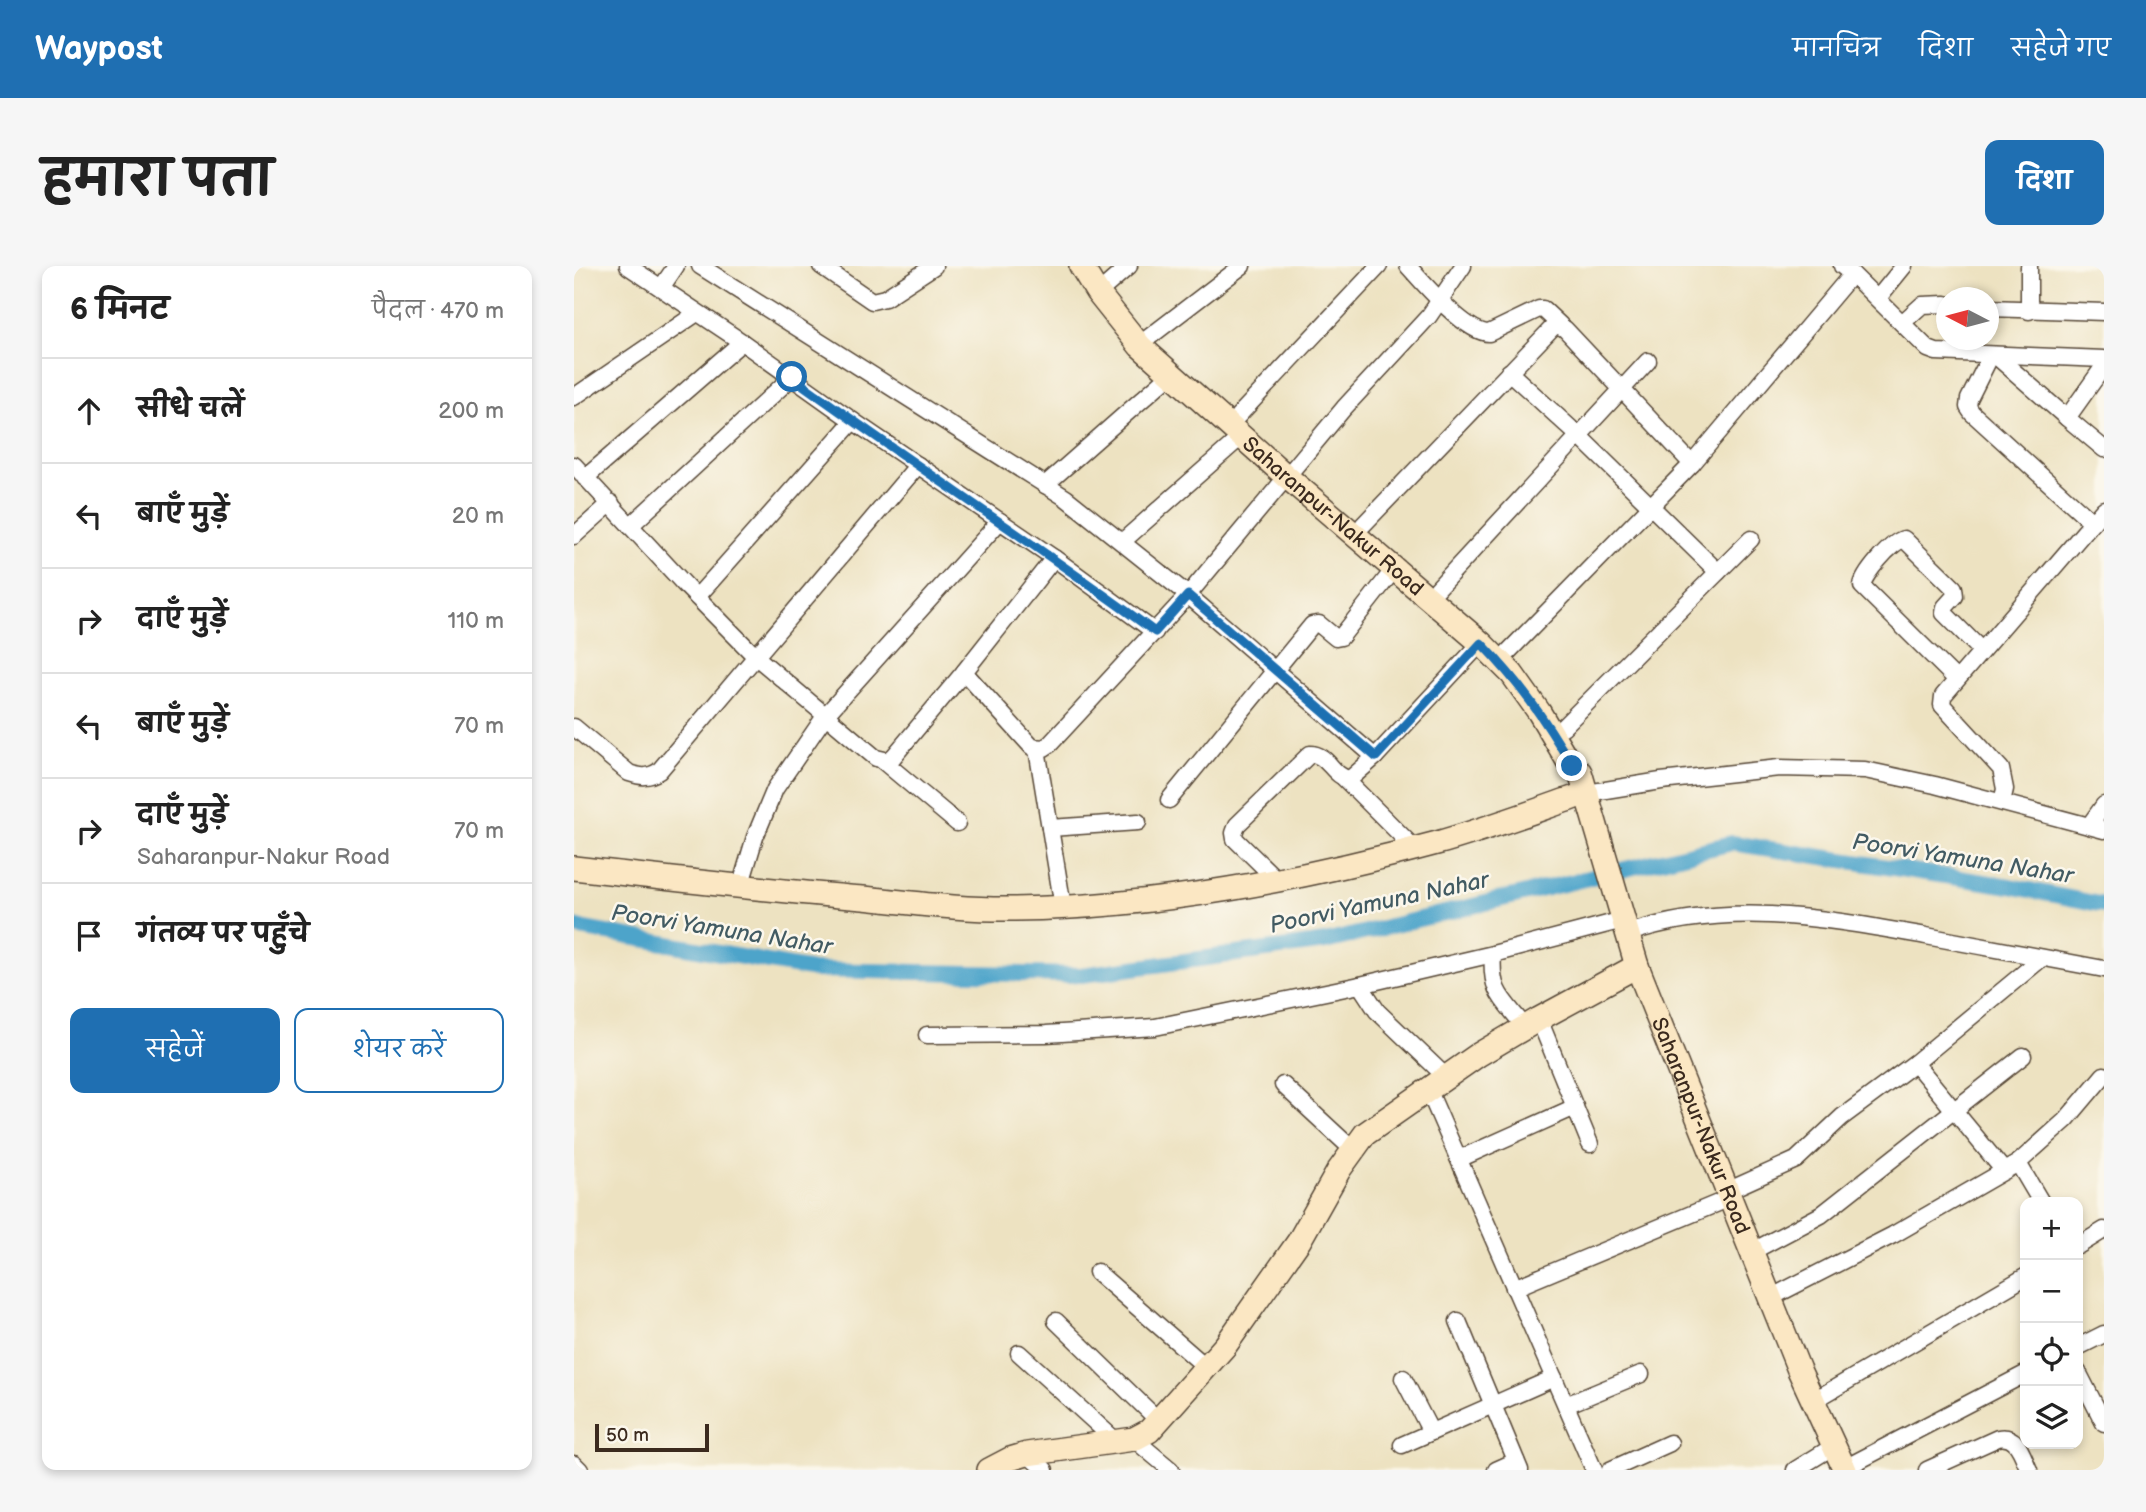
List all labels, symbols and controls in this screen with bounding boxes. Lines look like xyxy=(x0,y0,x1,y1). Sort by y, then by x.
text: Waypost xyxy=(35,29,163,69)
text: मानचित्र xyxy=(1793,34,1881,63)
text: दिशा xyxy=(1919,34,1973,63)
text: सहेजे गए xyxy=(2011,34,2111,63)
button: दिशा xyxy=(1985,140,2104,225)
text: हमारा पता xyxy=(42,151,273,210)
north arrow xyxy=(1936,287,1999,350)
text: 6 मिनट xyxy=(70,292,169,328)
text: पैदल · 470 m xyxy=(372,297,504,325)
route start xyxy=(776,361,807,392)
icon: ahead xyxy=(70,392,108,430)
text: सीधे चलें xyxy=(137,394,244,425)
text: 200 m xyxy=(438,397,504,425)
street label: Saharanpur-Nakur Road xyxy=(1237,431,1429,601)
icon: left xyxy=(70,497,108,535)
text: बाएँ मुड़ें xyxy=(137,499,229,530)
text: 20 m xyxy=(452,502,504,530)
icon: right xyxy=(70,602,108,640)
text: दाएँ मुड़ें xyxy=(137,604,228,635)
text: 110 m xyxy=(447,607,504,635)
icon: left xyxy=(70,707,108,745)
text: बाएँ मुड़ें xyxy=(137,709,229,740)
text: 70 m xyxy=(454,712,504,740)
route end xyxy=(1556,750,1587,781)
text: दाएँ मुड़ें xyxy=(137,800,228,831)
icon: right xyxy=(70,812,108,850)
text: 70 m xyxy=(454,817,504,845)
water label: Poorvi Yamuna Nahar xyxy=(1850,828,2077,891)
text: Saharanpur-Nakur Road xyxy=(137,843,390,871)
water label: Poorvi Yamuna Nahar xyxy=(1267,866,1493,940)
water label: Poorvi Yamuna Nahar xyxy=(609,899,836,962)
icon: arrive xyxy=(70,917,108,955)
text: गंतव्य पर पहुँचे xyxy=(137,919,309,950)
button: सहेजें xyxy=(70,1008,280,1093)
button: शेयर करें xyxy=(294,1008,504,1093)
street label: Saharanpur-Nakur Road xyxy=(1646,1014,1755,1238)
map controls xyxy=(2020,1197,2083,1449)
button: + xyxy=(2020,1197,2083,1260)
button: − xyxy=(2020,1260,2083,1323)
button: locate xyxy=(2020,1323,2083,1386)
button: layers xyxy=(2020,1386,2083,1449)
scale bar xyxy=(595,1421,709,1453)
text: 50 m xyxy=(606,1424,649,1447)

